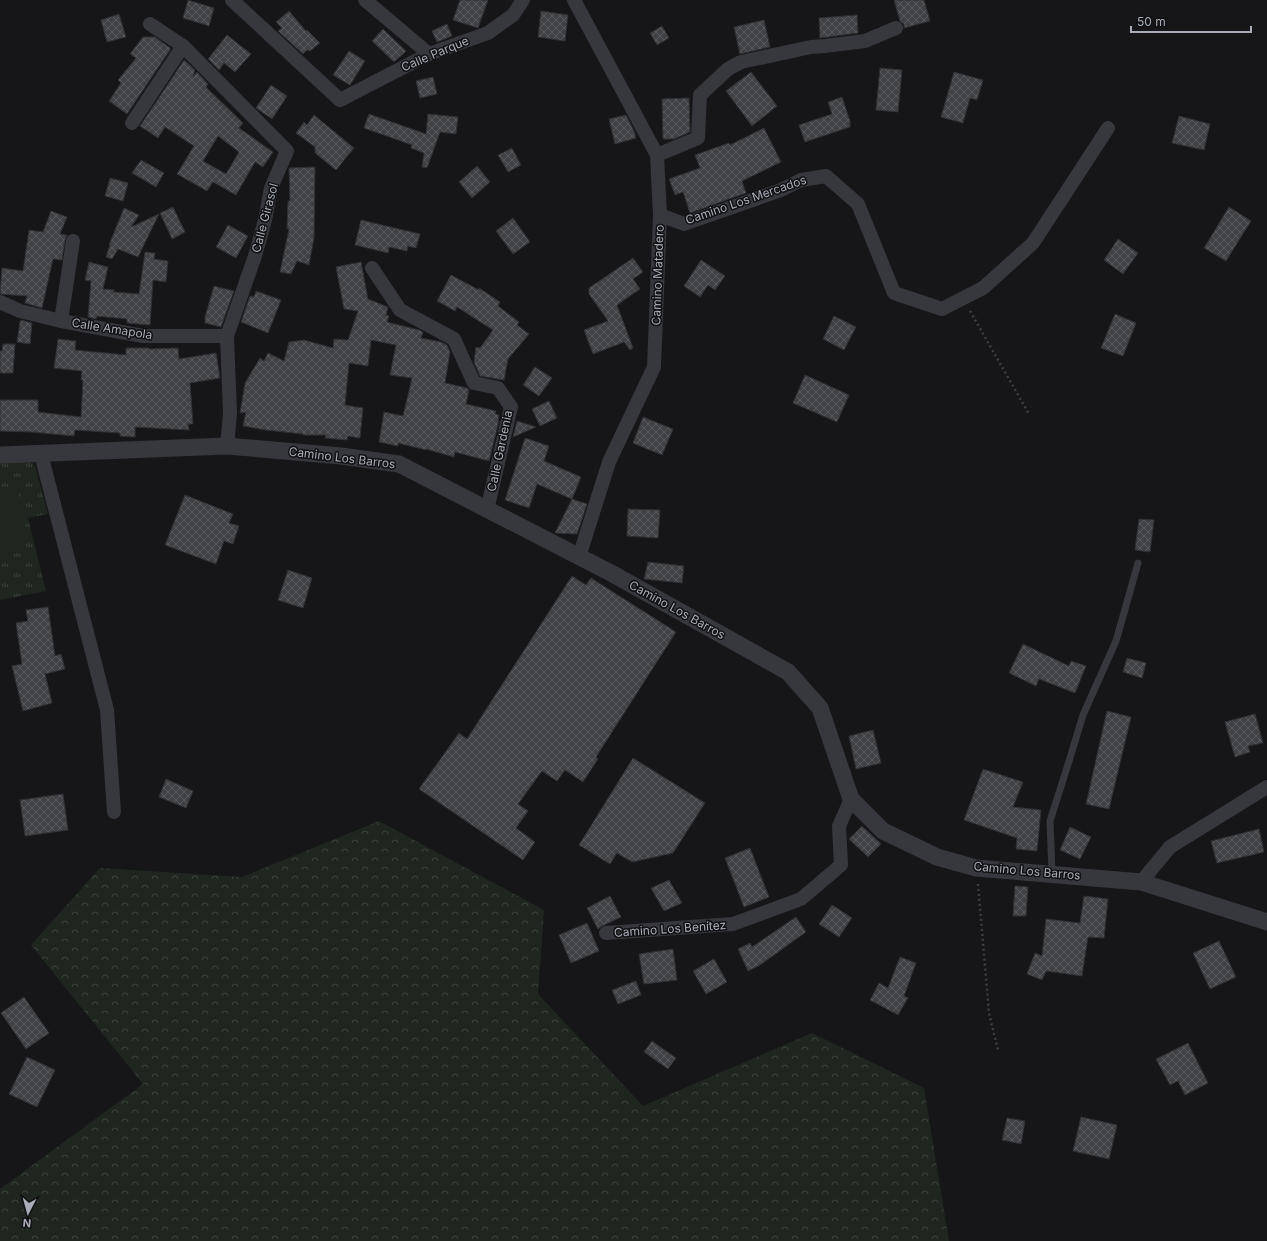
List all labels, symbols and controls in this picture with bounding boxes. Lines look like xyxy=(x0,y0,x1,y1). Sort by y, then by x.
scale bar xyxy=(1131,8,1251,34)
text: 50 m xyxy=(1137,14,1166,29)
street label: Calle Parque xyxy=(399,33,471,74)
street label: Camino Los Mercados xyxy=(683,172,808,227)
street label: Calle Girasol xyxy=(248,182,281,254)
street label: Camino Matadero xyxy=(648,224,667,326)
street label: Calle Amapola xyxy=(71,315,153,342)
street label: Calle Gardenia xyxy=(484,409,515,493)
street label: Camino Los Barros xyxy=(288,444,396,471)
street label: Camino Los Barros xyxy=(627,577,728,642)
street label: Camino Los Barros xyxy=(973,858,1081,883)
street label: Camino Los Benítez xyxy=(613,917,727,940)
north arrow xyxy=(8,1193,48,1233)
text: N xyxy=(22,1216,32,1230)

